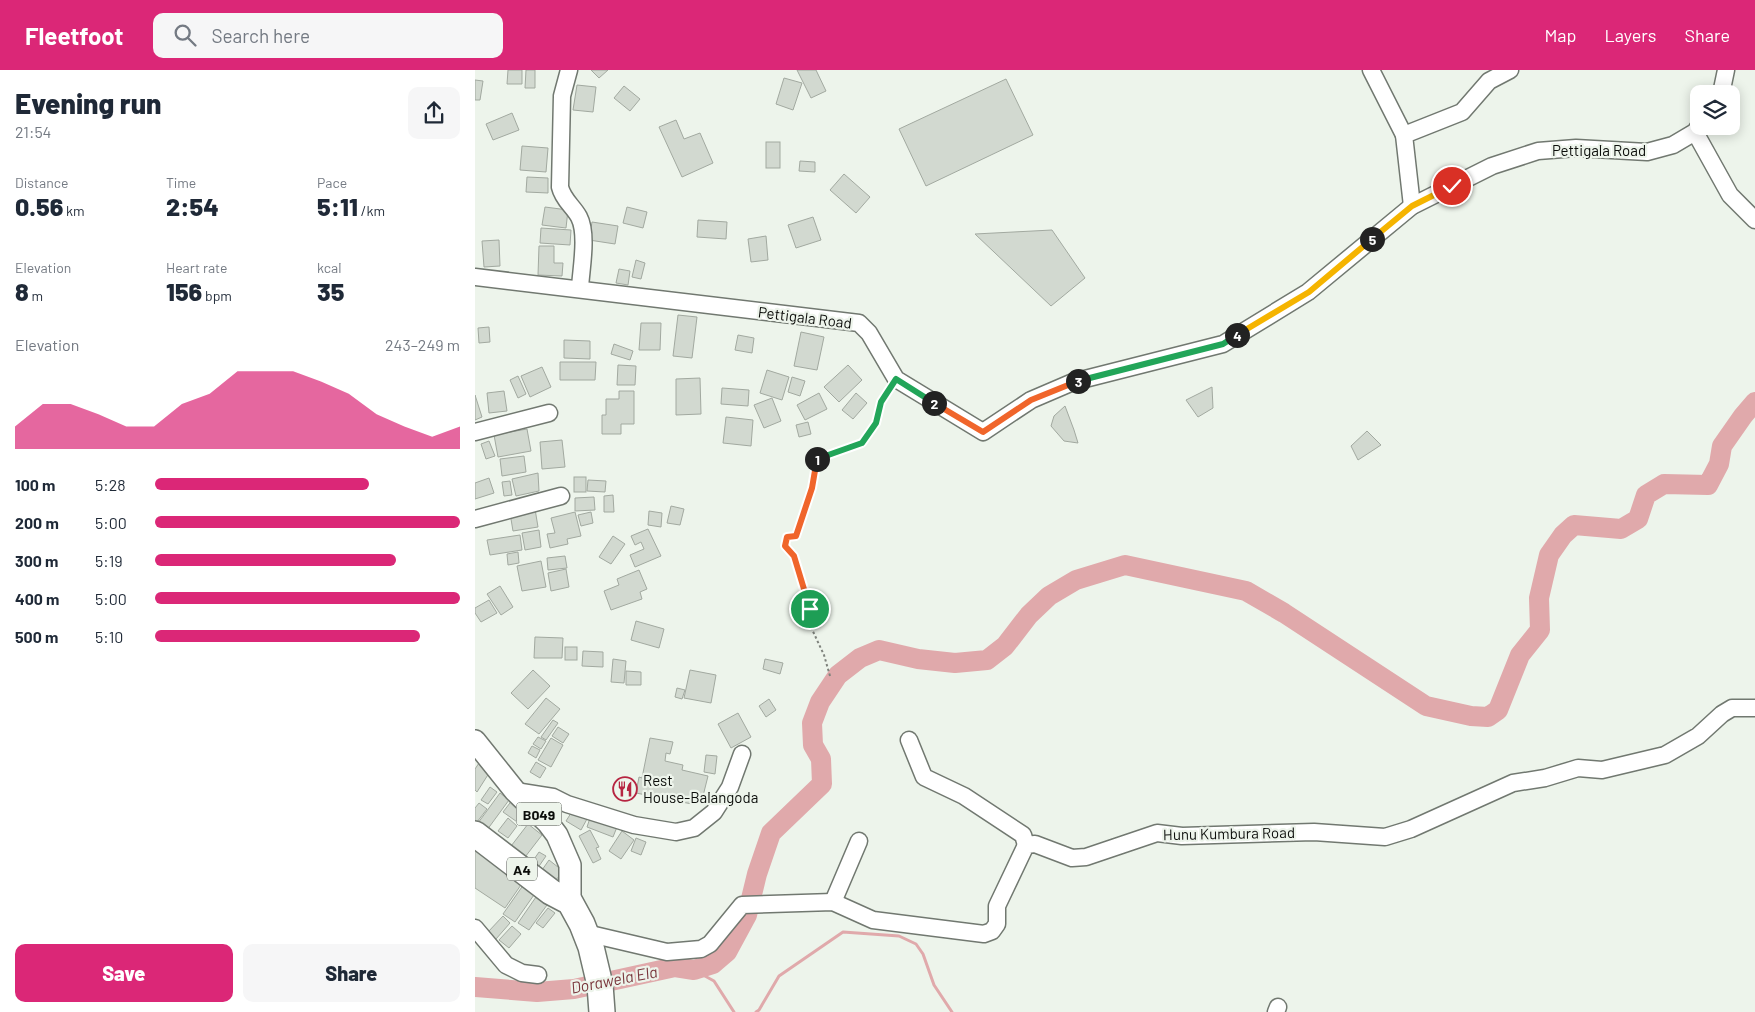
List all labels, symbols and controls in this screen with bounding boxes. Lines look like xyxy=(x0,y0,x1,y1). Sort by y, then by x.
search box xyxy=(153,13,503,58)
text: Fleetfoot xyxy=(25,21,123,50)
icon: search xyxy=(171,21,199,49)
text: Search here xyxy=(211,24,310,47)
text: Map xyxy=(1544,24,1576,46)
text: Layers xyxy=(1604,24,1657,46)
text: Share xyxy=(1685,24,1730,46)
map controls xyxy=(1690,85,1740,135)
button: layers xyxy=(1690,85,1740,135)
text: Evening run xyxy=(15,86,161,120)
button: share xyxy=(408,87,460,139)
text: 21:54 xyxy=(15,122,51,141)
street label: Pettigala Road xyxy=(1552,141,1646,159)
pin xyxy=(1431,165,1473,207)
icon: check xyxy=(1438,172,1466,200)
text: Distance xyxy=(15,174,68,191)
text: Time xyxy=(166,174,196,191)
text: Pace xyxy=(317,174,347,191)
text: 0.56 xyxy=(15,191,63,221)
text: 2:54 xyxy=(166,191,219,221)
text: 5:11 xyxy=(317,191,358,221)
text: km xyxy=(63,202,85,219)
text: /km xyxy=(358,202,385,219)
pin: 5 xyxy=(1359,226,1385,252)
text: 5 xyxy=(1369,231,1376,248)
text: Elevation xyxy=(15,259,71,276)
text: Heart rate xyxy=(166,259,227,276)
text: kcal xyxy=(317,259,341,276)
text: 8 xyxy=(15,276,29,306)
text: 156 xyxy=(166,276,202,306)
text: 35 xyxy=(317,276,344,306)
text: m xyxy=(29,287,43,304)
text: bpm xyxy=(202,287,232,304)
street label: Pettigala Road xyxy=(757,302,853,332)
pin: 4 xyxy=(1225,322,1249,348)
text: 4 xyxy=(1233,327,1242,344)
text: Elevation xyxy=(15,335,79,354)
text: 243–249 m xyxy=(385,335,460,354)
pin: 3 xyxy=(1065,368,1091,394)
text: 3 xyxy=(1075,373,1082,390)
pin: 2 xyxy=(921,390,947,416)
text: 2 xyxy=(931,395,938,412)
pin: 1 xyxy=(805,446,829,472)
text: 1 xyxy=(815,451,820,468)
text: 100 m xyxy=(15,475,55,494)
text: 5:28 xyxy=(95,475,126,494)
text: 200 m xyxy=(15,513,59,532)
text: 5:00 xyxy=(95,513,127,532)
text: 300 m xyxy=(15,551,58,570)
text: 5:19 xyxy=(95,551,123,570)
pin xyxy=(789,588,831,630)
text: 400 m xyxy=(15,589,59,608)
text: 5:00 xyxy=(95,589,127,608)
icon: arrive xyxy=(796,595,824,623)
text: 500 m xyxy=(15,627,58,646)
text: 5:10 xyxy=(95,627,123,646)
place label: Rest House-Balangoda xyxy=(643,771,758,806)
restaurant icon: Rest House-Balangoda xyxy=(612,776,638,802)
road number: B049 xyxy=(517,802,561,826)
street label: Hunu Kumbura Road xyxy=(1163,823,1295,843)
road number: A4 xyxy=(507,858,537,881)
button: Save xyxy=(15,944,233,1002)
button: Share xyxy=(243,944,460,1002)
water label: Dorawela Ela xyxy=(569,961,659,997)

